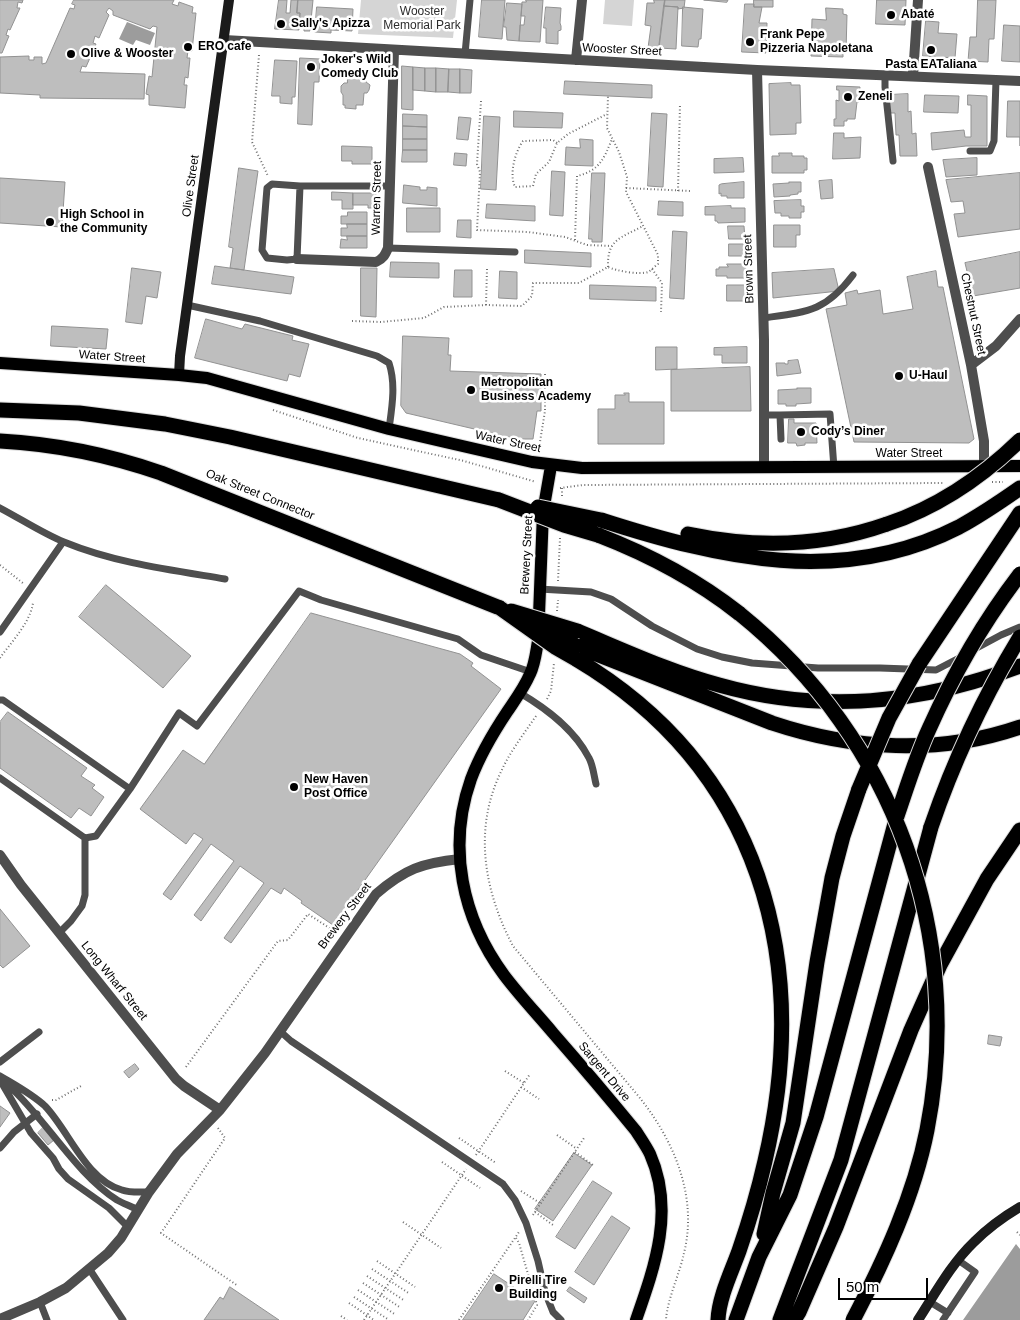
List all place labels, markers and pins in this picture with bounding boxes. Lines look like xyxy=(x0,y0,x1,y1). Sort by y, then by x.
place label: Abaté xyxy=(901,8,934,22)
marker: Abaté xyxy=(885,9,897,21)
place label: Sally's Apizza xyxy=(291,17,370,31)
marker: Sally's Apizza xyxy=(275,18,287,30)
place label: Frank Pepe Pizzeria Napoletana xyxy=(760,28,873,56)
marker: Frank Pepe Pizzeria Napoletana xyxy=(744,36,756,48)
place label: ERO cafe xyxy=(198,40,251,54)
marker: ERO cafe xyxy=(182,41,194,53)
marker: Pasta EATaliana xyxy=(925,44,937,56)
place label: Olive & Wooster xyxy=(81,47,173,61)
marker: Olive & Wooster xyxy=(65,48,77,60)
place label: Joker's Wild Comedy Club xyxy=(321,53,398,81)
place label: Pasta EATaliana xyxy=(885,58,977,72)
marker: Joker's Wild Comedy Club xyxy=(305,61,317,73)
place label: Zeneli xyxy=(858,90,893,104)
marker: Zeneli xyxy=(842,91,854,103)
place label: High School in the Community xyxy=(60,208,147,236)
marker: High School in the Community xyxy=(44,216,56,228)
place label: U-Haul xyxy=(909,369,948,383)
marker: U-Haul xyxy=(893,370,905,382)
place label: Metropolitan Business Academy xyxy=(481,376,591,404)
marker: Metropolitan Business Academy xyxy=(465,384,477,396)
place label: Cody’s Diner xyxy=(811,425,885,439)
marker: Cody’s Diner xyxy=(795,426,807,438)
place label: New Haven Post Office xyxy=(304,773,368,801)
marker: New Haven Post Office xyxy=(288,781,300,793)
place label: Pirelli Tire Building xyxy=(509,1274,567,1302)
marker: Pirelli Tire Building xyxy=(493,1282,505,1294)

